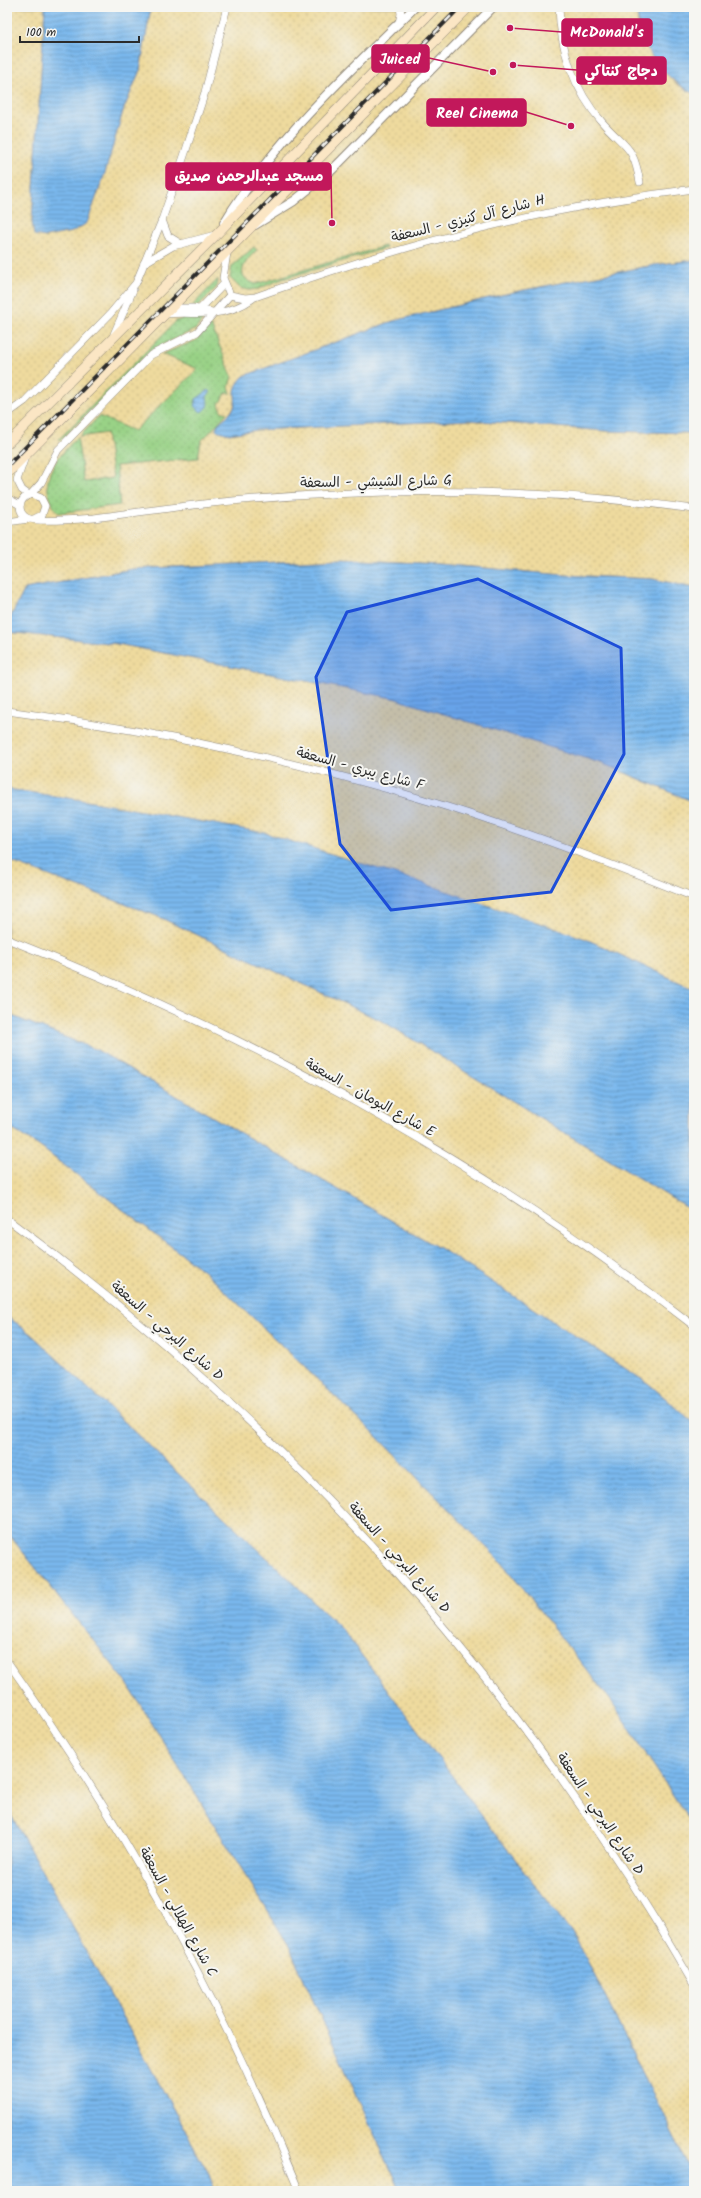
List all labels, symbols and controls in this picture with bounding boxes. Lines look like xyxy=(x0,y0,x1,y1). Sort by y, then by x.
scale bar xyxy=(20,18,139,44)
callout: McDonald's xyxy=(562,19,652,46)
text: McDonald's xyxy=(570,21,644,45)
text: 100 m xyxy=(26,23,57,42)
callout: Juiced xyxy=(372,45,429,72)
text: Juiced xyxy=(379,48,422,72)
callout: دجاج كنتاكي xyxy=(577,57,666,84)
text: دجاج كنتاكي xyxy=(584,60,658,85)
callout: Reel Cinema xyxy=(427,99,526,126)
text: Reel Cinema xyxy=(436,102,518,126)
callout: مسجد عبدالرحمن صديق xyxy=(166,163,331,190)
text: مسجد عبدالرحمن صديق xyxy=(175,165,323,189)
street label: شارع آل كنيزي - السعفة H xyxy=(389,189,547,249)
street label: شارع الشيشي - السعفة G xyxy=(300,470,452,495)
street label: شارع يبري - السعفة F xyxy=(294,741,428,797)
street label: شارع البومان - السعفة E xyxy=(301,1053,440,1143)
street label: شارع البرحي - السعفة D xyxy=(105,1276,228,1387)
street label: شارع البرحي - السعفة D xyxy=(342,1497,455,1619)
street label: شارع البرحي - السعفة D xyxy=(550,1748,649,1880)
street label: شارع الهلالي - السعفة C xyxy=(132,1843,223,1981)

